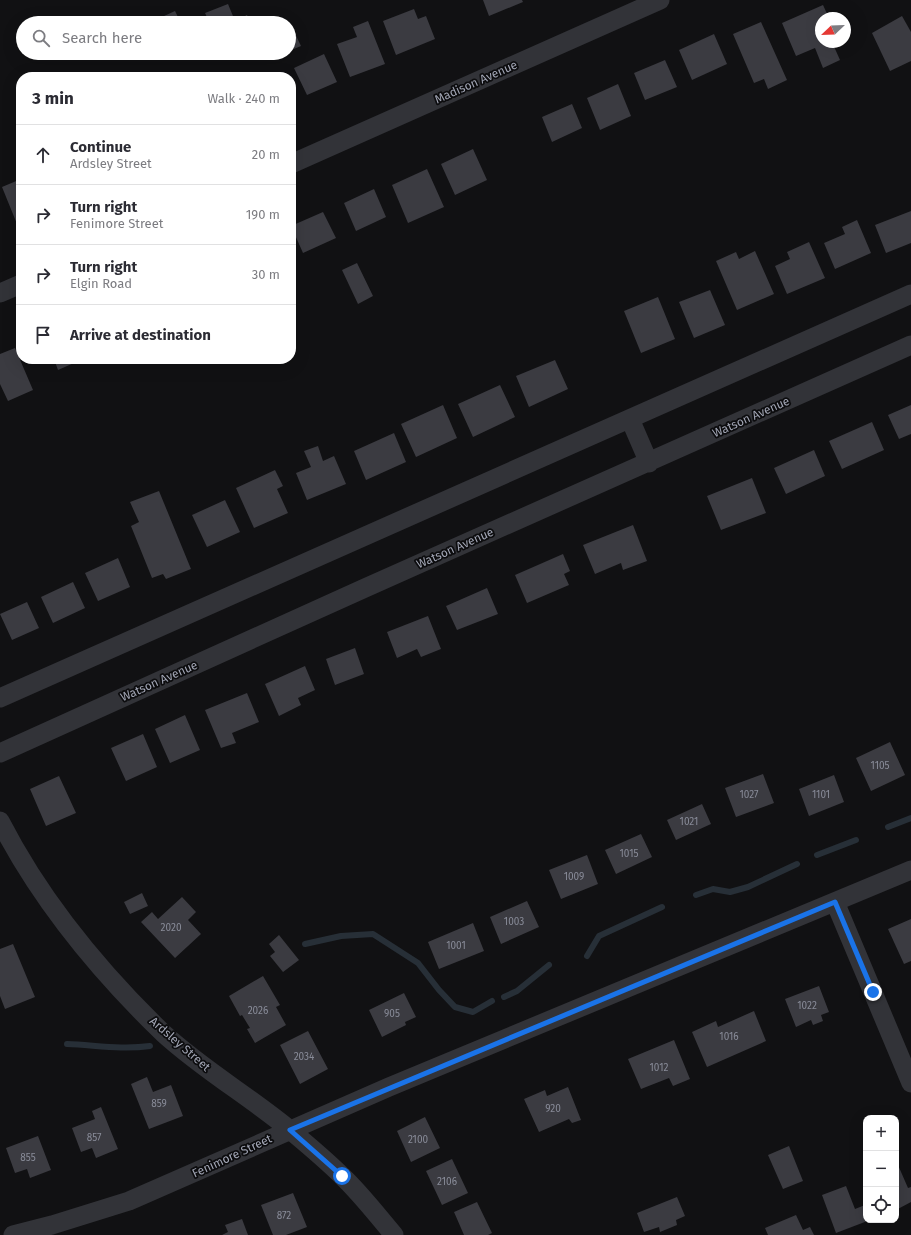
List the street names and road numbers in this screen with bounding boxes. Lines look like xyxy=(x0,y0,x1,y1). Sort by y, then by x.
street label: Madison Avenue xyxy=(432,57,520,107)
street label: Watson Avenue xyxy=(710,394,792,440)
street label: Watson Avenue xyxy=(414,525,496,571)
street label: Watson Avenue xyxy=(118,658,200,704)
street label: Ardsley Street xyxy=(147,1014,214,1074)
street label: Fenimore Street xyxy=(190,1131,275,1181)

